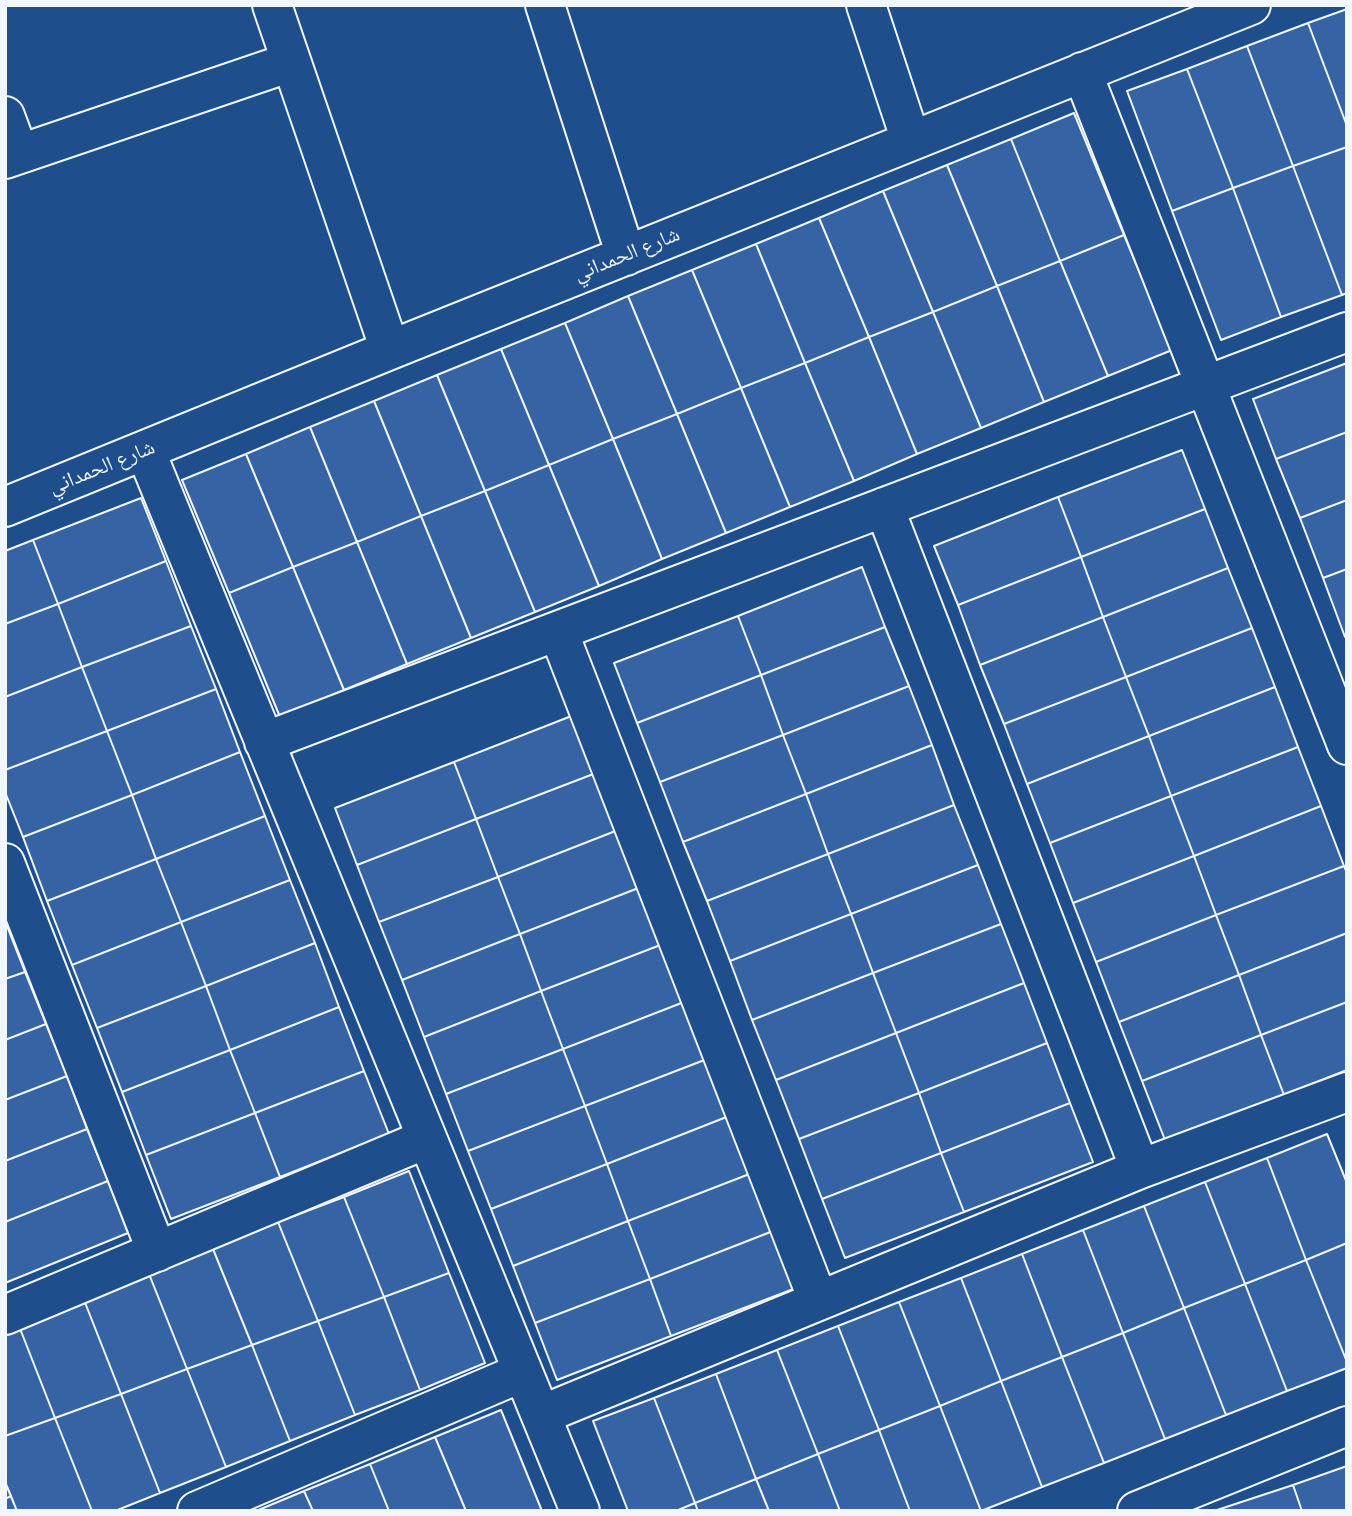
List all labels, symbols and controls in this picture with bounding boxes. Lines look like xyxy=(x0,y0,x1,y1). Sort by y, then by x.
street label: شارع الحمداني xyxy=(570,222,684,288)
street label: شارع الحمداني xyxy=(45,435,159,501)

